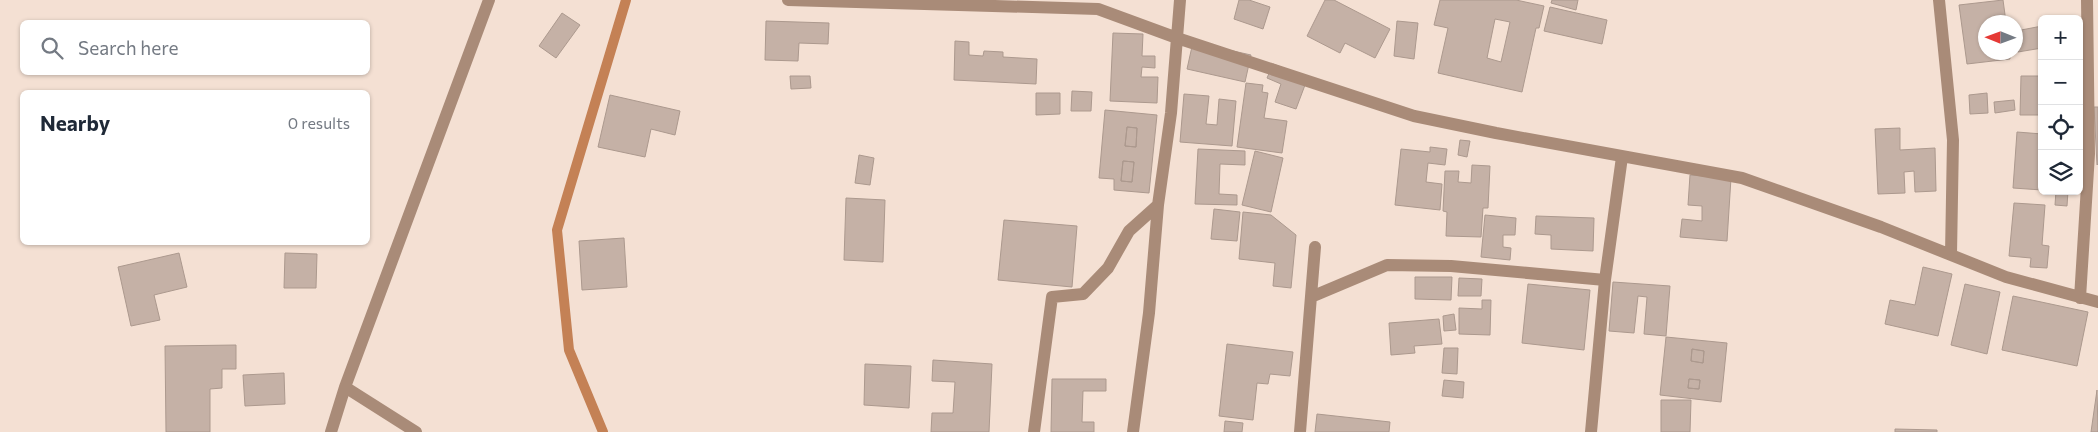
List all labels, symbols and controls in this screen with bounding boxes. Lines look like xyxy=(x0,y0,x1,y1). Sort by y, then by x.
north arrow xyxy=(1978,15,2023,60)
map controls xyxy=(2038,15,2083,195)
button: + xyxy=(2038,15,2083,60)
search box xyxy=(20,20,370,75)
icon: search xyxy=(38,34,66,62)
text: Search here xyxy=(78,36,178,59)
button: − xyxy=(2038,60,2083,105)
button: locate xyxy=(2038,105,2083,150)
text: Nearby xyxy=(40,110,110,135)
text: 0 results xyxy=(288,113,350,132)
button: layers xyxy=(2038,150,2083,195)

